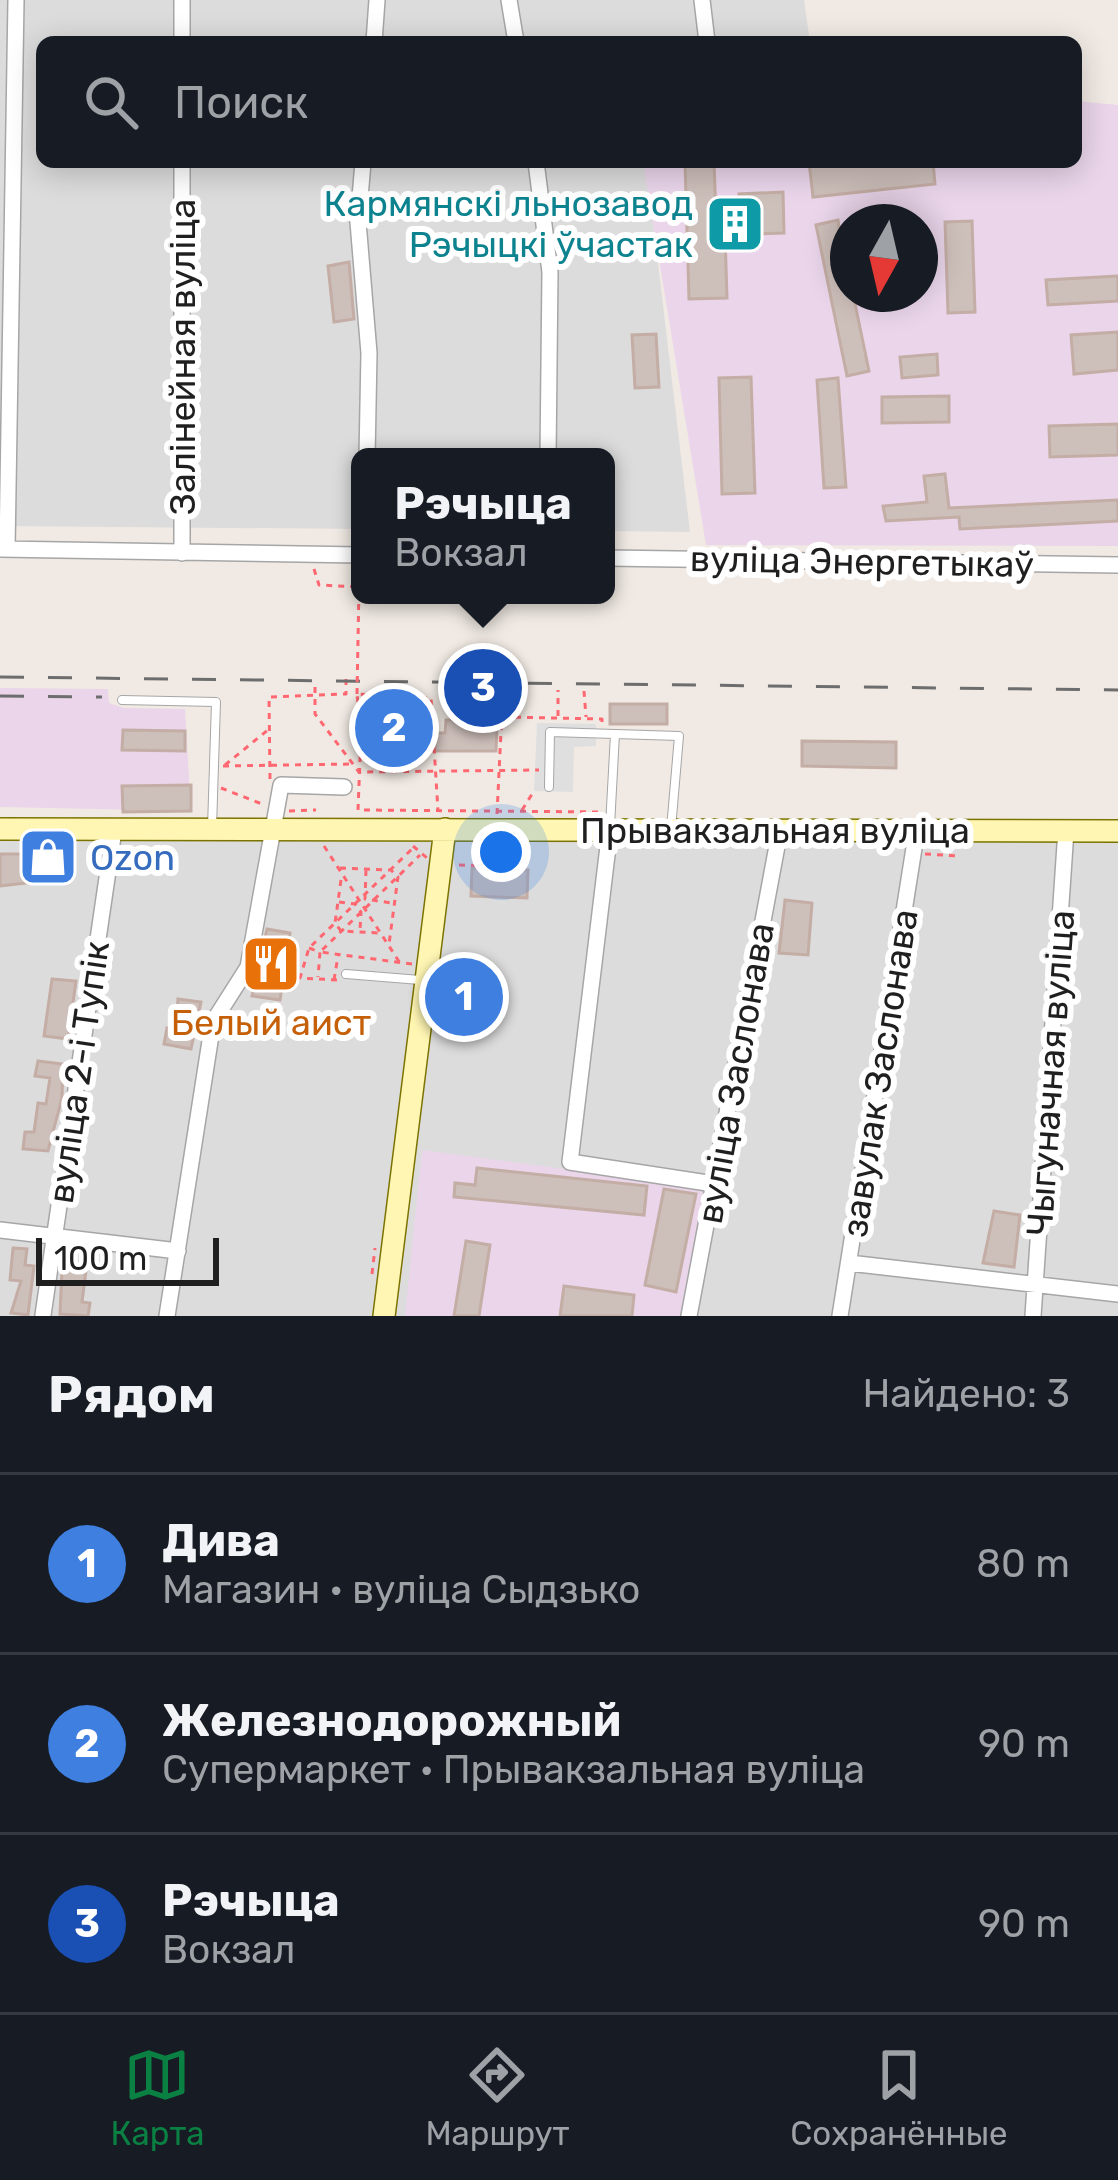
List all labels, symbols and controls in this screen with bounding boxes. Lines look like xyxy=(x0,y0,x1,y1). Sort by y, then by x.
search box xyxy=(36,36,1082,168)
icon: search xyxy=(78,69,144,135)
text: Поиск xyxy=(174,76,308,129)
place label: Кармянскі льнозавод Рэчыцкі ўчастак xyxy=(324,182,693,266)
building icon: Кармянскі льнозавод Рэчыцкі ўчастак xyxy=(704,193,766,255)
street label: Залінейная вуліца xyxy=(161,199,204,515)
north arrow xyxy=(830,204,938,312)
popup xyxy=(351,448,615,604)
text: Рэчыца xyxy=(394,477,572,530)
text: Вокзал xyxy=(394,530,528,576)
street label: вуліца Энергетыкаў xyxy=(690,537,1034,586)
pin: 3 xyxy=(444,643,522,733)
pin: 2 xyxy=(355,683,433,773)
street label: Прывакзальная вуліца xyxy=(580,809,970,852)
your location xyxy=(471,822,531,882)
shop icon: Ozon xyxy=(17,826,79,888)
place label: Ozon xyxy=(90,836,175,879)
street label: завулак Заслонава xyxy=(832,906,927,1240)
street label: Чыгуначная вуліца xyxy=(1018,909,1083,1237)
street label: вуліца Заслонава xyxy=(688,919,783,1227)
restaurant icon: Белый аист xyxy=(240,933,302,995)
street label: вуліца 2-і Тупік xyxy=(39,938,118,1206)
pin: 1 xyxy=(425,952,503,1042)
place label: Белый аист xyxy=(171,1001,371,1044)
scale bar xyxy=(36,1232,219,1285)
text: 100 m xyxy=(54,1239,147,1278)
text: Рядом xyxy=(48,1364,215,1425)
text: Найдено: 3 xyxy=(863,1371,1070,1417)
text: Дива xyxy=(162,1514,280,1567)
text: 1 xyxy=(77,1541,97,1587)
text: 80 m xyxy=(976,1541,1070,1587)
text: Магазин · вуліца Сыдзько xyxy=(162,1567,640,1613)
text: Железнодорожный xyxy=(162,1694,621,1747)
text: 2 xyxy=(74,1721,100,1767)
text: 90 m xyxy=(978,1721,1070,1767)
text: Супермаркет · Прывакзальная вуліца xyxy=(162,1747,865,1793)
text: Рэчыца xyxy=(162,1874,340,1927)
text: 3 xyxy=(74,1901,100,1947)
text: 90 m xyxy=(978,1901,1070,1947)
text: Вокзал xyxy=(162,1927,295,1973)
tab: Карта xyxy=(110,2042,205,2153)
tab: Маршрут xyxy=(425,2042,569,2153)
tab: Сохранённые xyxy=(790,2042,1008,2153)

